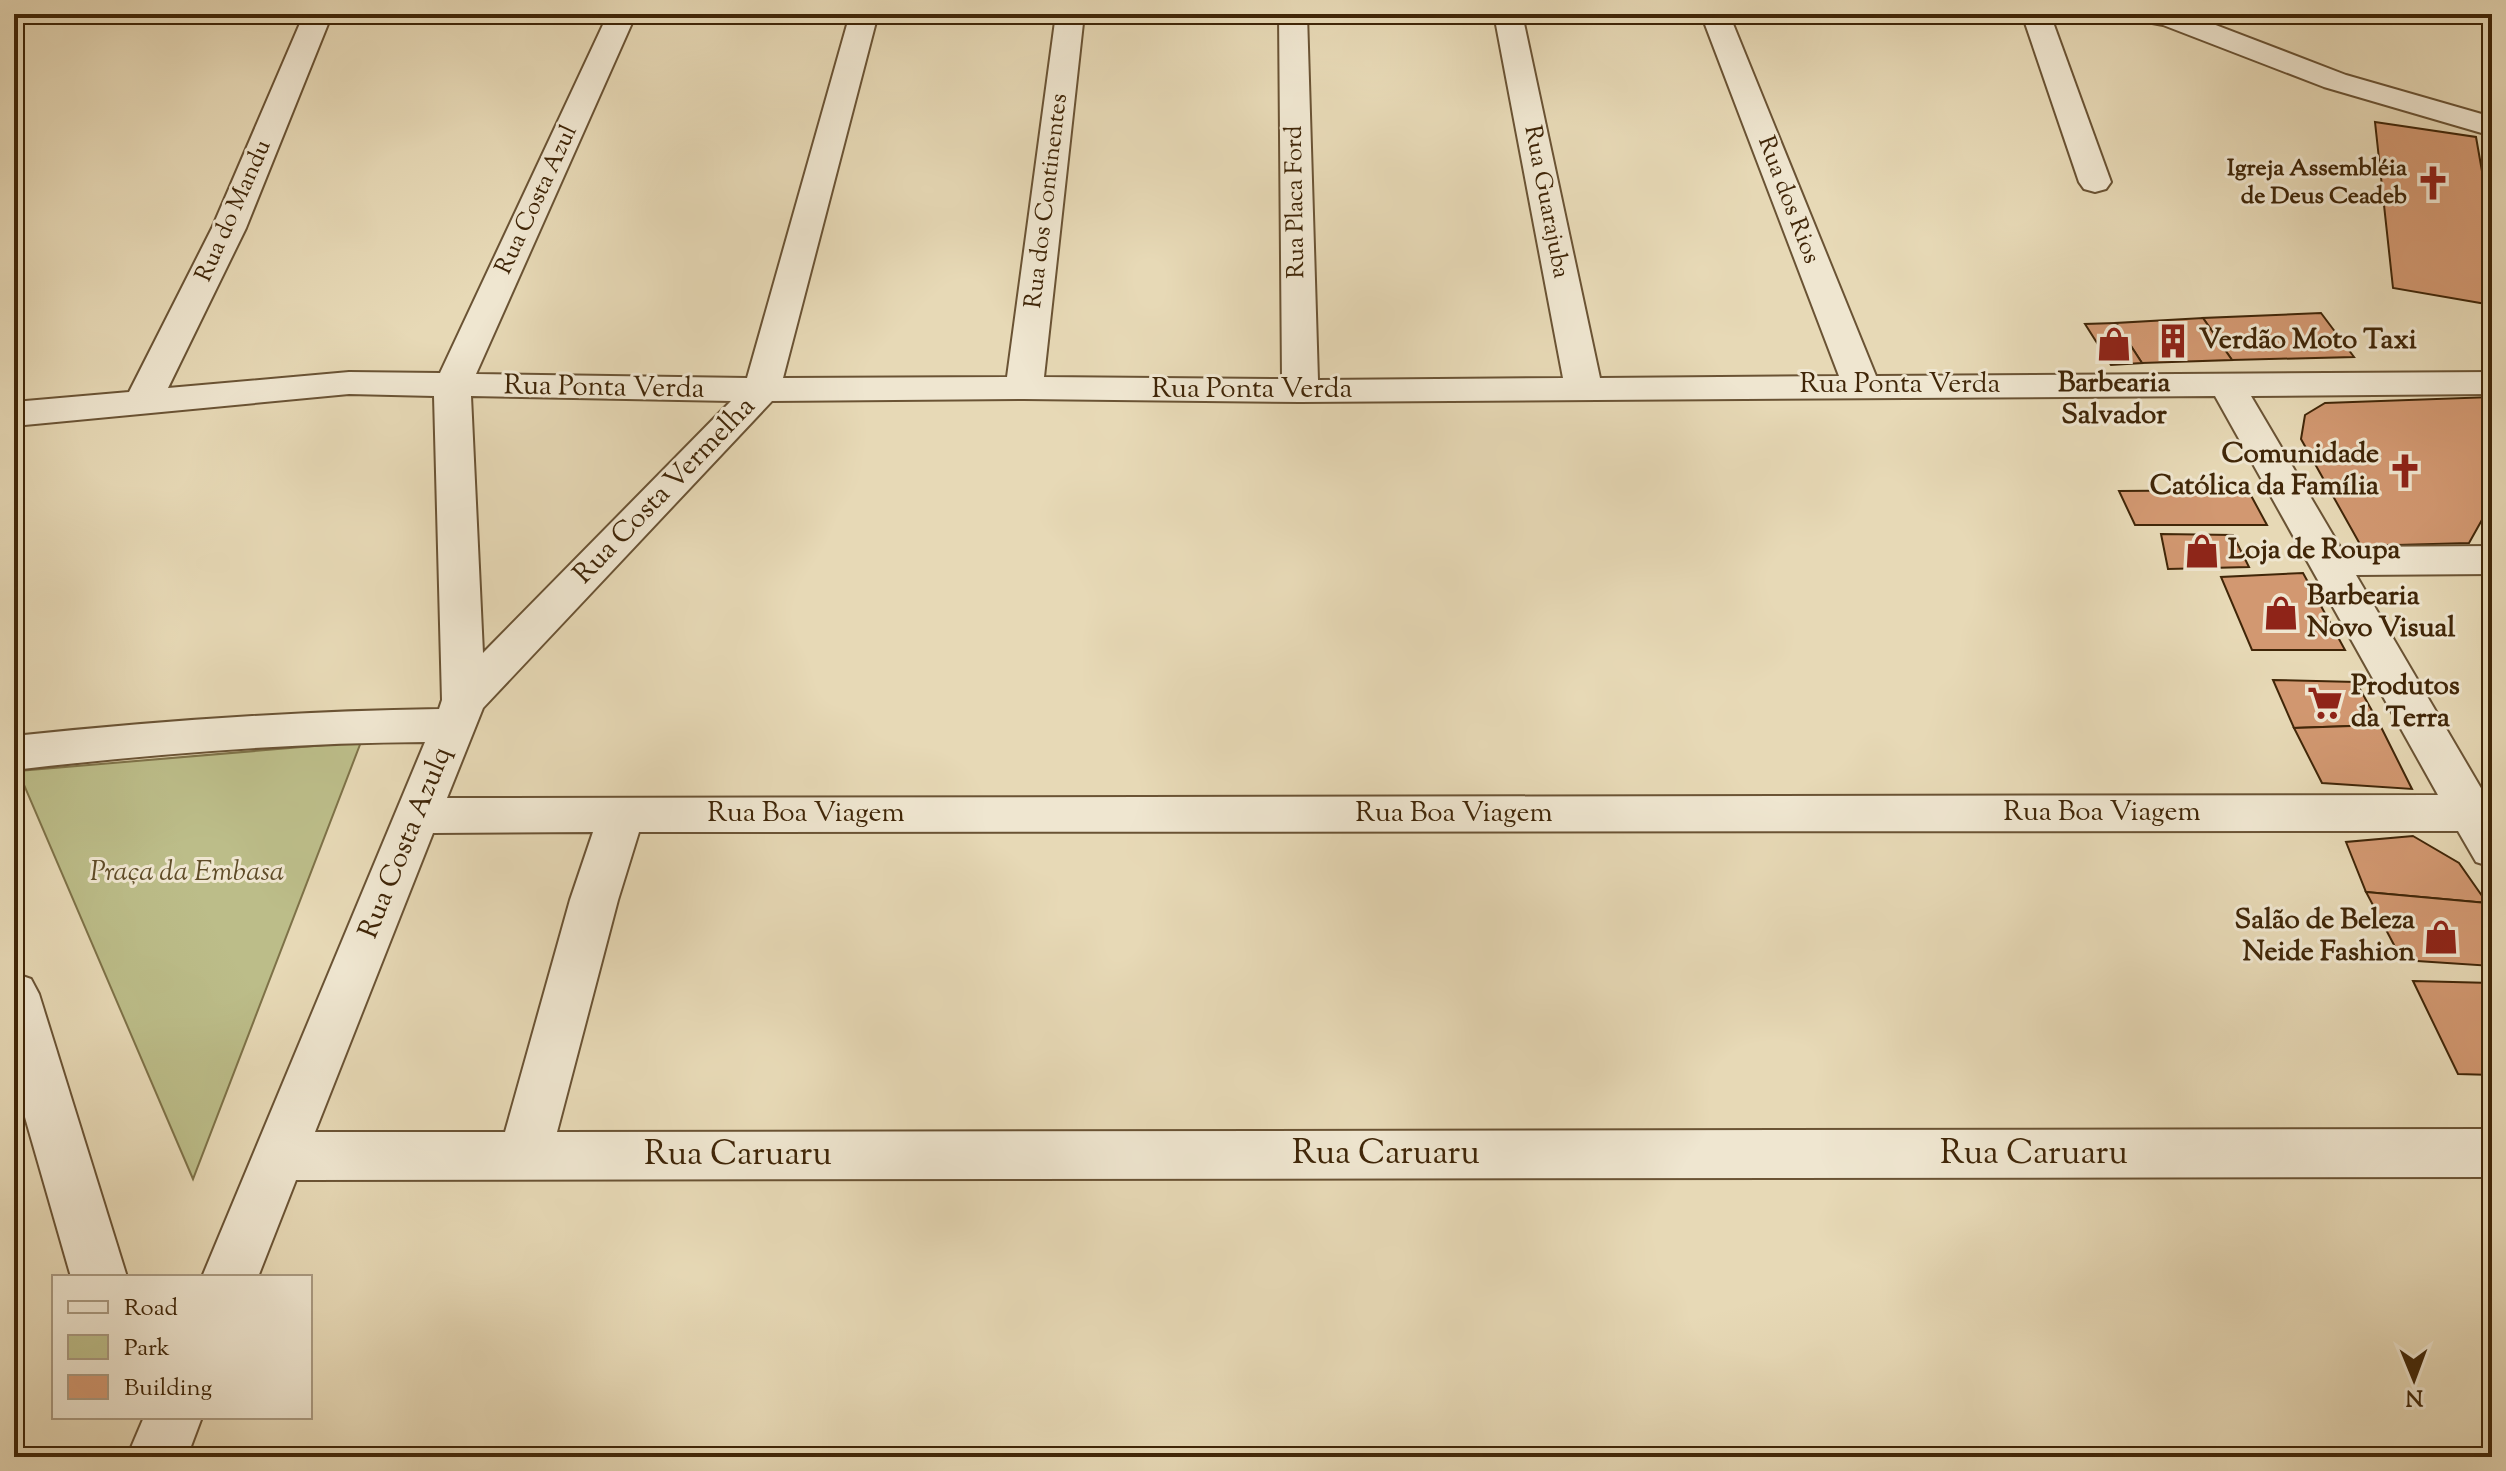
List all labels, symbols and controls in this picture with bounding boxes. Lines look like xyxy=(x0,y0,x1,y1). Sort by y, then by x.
street label: Rua dos Continentes xyxy=(1017,92,1077,310)
street label: Rua Costa Azul xyxy=(488,119,587,280)
street label: Rua Guarajuba xyxy=(1515,123,1577,281)
street label: Rua Placa Ford xyxy=(1278,125,1314,279)
street label: Rua dos Rios xyxy=(1748,131,1828,269)
street label: Rua do Mandu xyxy=(187,134,281,287)
place label: Igreja Assembléia de Deus Ceadeb xyxy=(2227,152,2408,214)
church icon: Igreja Assembléia de Deus Ceadeb xyxy=(2414,164,2452,202)
place label: Verdão Moto Taxi xyxy=(2199,321,2417,361)
building icon: Verdão Moto Taxi xyxy=(2154,322,2192,360)
shop icon: Barbearia Salvador xyxy=(2095,325,2133,363)
place label: Barbearia Salvador xyxy=(2058,364,2170,436)
street label: Rua Ponta Verda xyxy=(1799,365,2001,405)
street label: Rua Ponta Verda xyxy=(503,366,705,410)
street label: Rua Ponta Verda xyxy=(1151,370,1353,410)
street label: Rua Costa Vermelha xyxy=(565,388,765,594)
place label: Comunidade Católica da Família xyxy=(2150,435,2379,507)
church icon: Comunidade Católica da Família xyxy=(2386,452,2424,490)
place label: Loja de Roupa xyxy=(2228,531,2400,571)
shop icon: Loja de Roupa xyxy=(2183,532,2221,570)
place label: Barbearia Novo Visual xyxy=(2307,577,2456,649)
shop icon: Barbearia Novo Visual xyxy=(2262,594,2300,632)
place label: Produtos da Terra xyxy=(2351,667,2460,739)
supermarket icon: Produtos da Terra xyxy=(2306,684,2344,722)
street label: Rua Costa Azulq xyxy=(349,741,463,945)
street label: Rua Boa Viagem xyxy=(2003,793,2201,833)
street label: Rua Boa Viagem xyxy=(707,794,905,834)
street label: Rua Boa Viagem xyxy=(1355,794,1553,834)
park label: Praça da Embasa xyxy=(90,853,284,893)
place label: Salão de Beleza Neide Fashion xyxy=(2235,901,2415,973)
shop icon: Salão de Beleza Neide Fashion xyxy=(2422,918,2460,956)
street label: Rua Caruaru xyxy=(1292,1130,1480,1179)
street label: Rua Caruaru xyxy=(1940,1130,2128,1179)
street label: Rua Caruaru xyxy=(644,1131,832,1180)
legend xyxy=(52,1275,312,1419)
text: Road xyxy=(124,1292,178,1326)
text: Park xyxy=(124,1332,170,1366)
north arrow xyxy=(2374,1339,2454,1419)
text: Building xyxy=(124,1372,213,1406)
text: N xyxy=(2405,1380,2423,1412)

